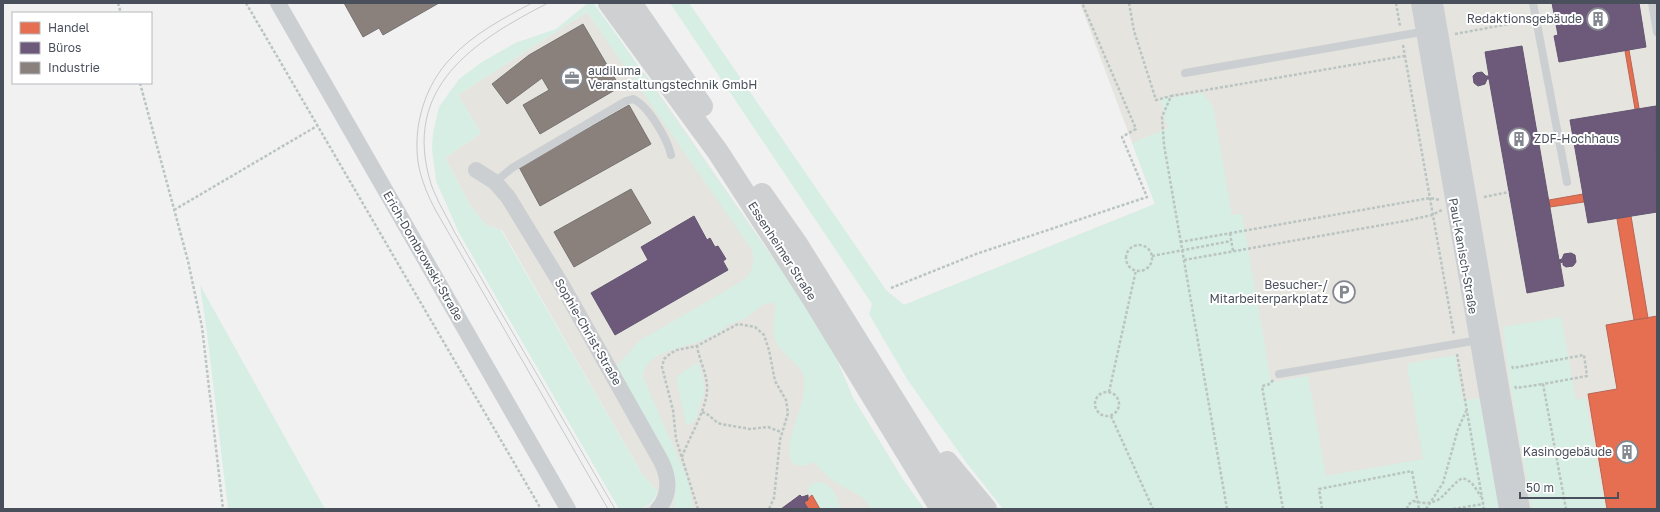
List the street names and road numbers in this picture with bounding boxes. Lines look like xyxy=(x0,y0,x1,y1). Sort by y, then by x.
street label: Erich-Dombrowski-Straße xyxy=(380,188,467,323)
street label: Paul-Kanisch-Straße xyxy=(1446,197,1481,315)
street label: Essenheimer Straße xyxy=(745,199,820,303)
street label: Sophie-Christ-Straße xyxy=(552,276,625,388)

